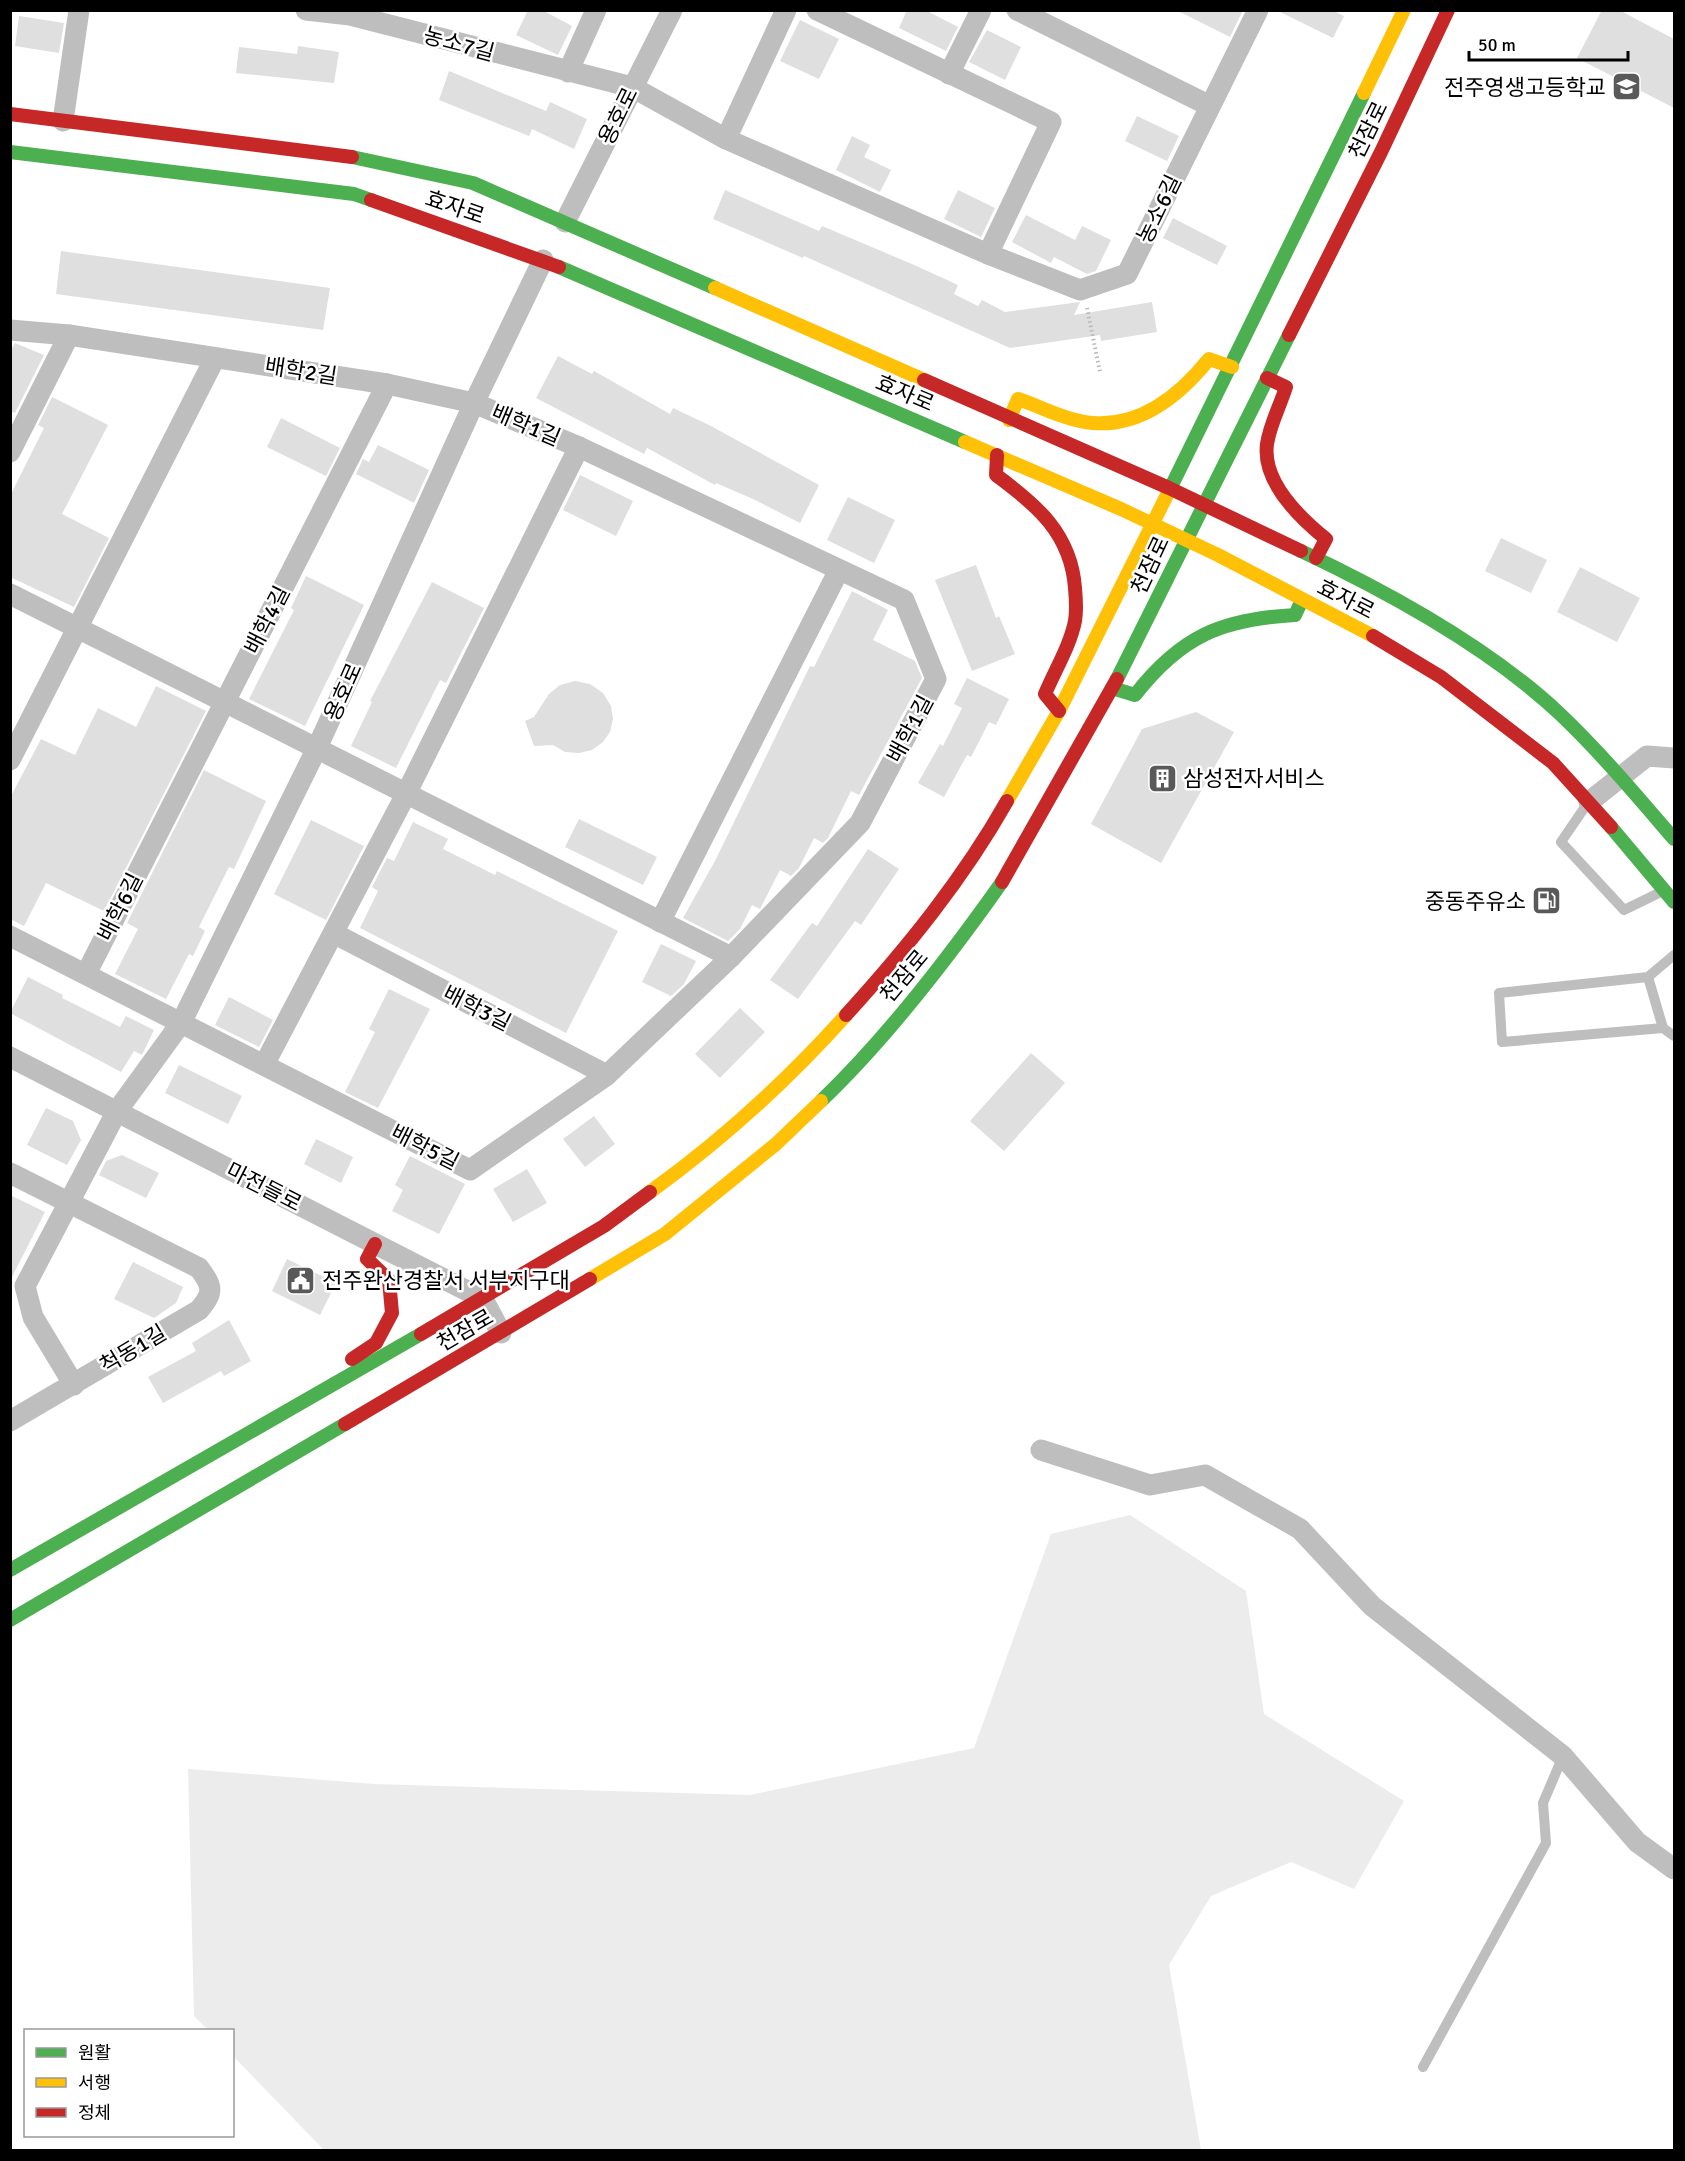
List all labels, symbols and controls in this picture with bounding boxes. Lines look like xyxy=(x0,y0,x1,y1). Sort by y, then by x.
street label: 농소7길 xyxy=(420,22,498,66)
scale bar xyxy=(1469,24,1628,62)
text: 50 m xyxy=(1478,34,1516,56)
school or university icon: 전주영생고등학교 xyxy=(1611,71,1643,103)
place label: 전주영생고등학교 xyxy=(1444,74,1606,101)
street label: 용호로 xyxy=(593,83,643,149)
street label: 천잠로 xyxy=(1343,97,1393,163)
street label: 농소6길 xyxy=(1131,170,1187,248)
street label: 효자로 xyxy=(422,184,488,230)
street label: 배학2길 xyxy=(263,352,339,390)
street label: 효자로 xyxy=(872,369,938,417)
street label: 배학1길 xyxy=(487,398,565,452)
street label: 천잠로 xyxy=(1125,532,1175,598)
street label: 효자로 xyxy=(1313,573,1379,625)
street label: 배학4길 xyxy=(238,582,296,658)
street label: 용호로 xyxy=(318,659,368,725)
street label: 배학1길 xyxy=(881,691,939,767)
building icon: 삼성전자서비스 xyxy=(1146,762,1178,794)
place label: 삼성전자서비스 xyxy=(1183,765,1325,792)
street label: 배학6길 xyxy=(91,869,149,945)
fuel station icon: 중동주유소 xyxy=(1531,885,1563,917)
place label: 중동주유소 xyxy=(1425,888,1526,915)
street label: 천잠로 xyxy=(874,944,934,1008)
street label: 배학3길 xyxy=(439,979,515,1037)
street label: 배학5길 xyxy=(387,1118,463,1176)
street label: 마전들로 xyxy=(222,1157,306,1217)
public building icon: 전주완산경찰서 서부지구대 xyxy=(285,1264,317,1296)
place label: 전주완산경찰서 서부지구대 xyxy=(322,1267,570,1294)
street label: 천잠로 xyxy=(432,1303,498,1357)
street label: 척동1길 xyxy=(95,1319,171,1379)
legend xyxy=(24,2029,234,2137)
text: 원활 xyxy=(78,2042,111,2064)
text: 서행 xyxy=(78,2072,111,2094)
text: 정체 xyxy=(78,2102,111,2124)

